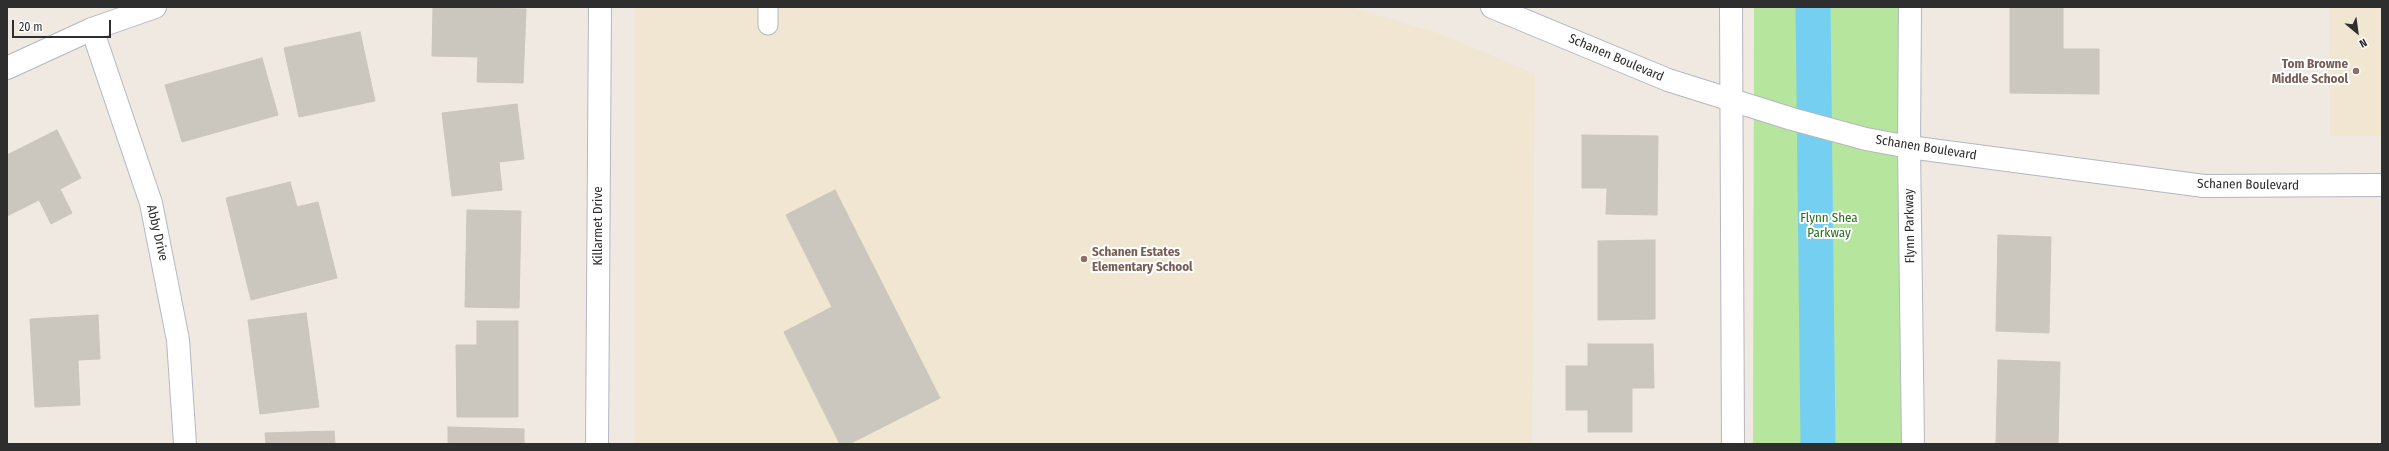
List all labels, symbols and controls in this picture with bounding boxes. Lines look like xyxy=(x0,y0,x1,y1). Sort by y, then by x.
scale bar xyxy=(14,12,113,38)
north arrow xyxy=(2337,12,2377,52)
text: 20 m xyxy=(19,20,43,34)
street label: Schanen Boulevard xyxy=(1566,31,1666,85)
text: N xyxy=(2357,36,2369,50)
place label: Tom Browne Middle School xyxy=(2272,56,2348,87)
marker: Tom Browne Middle School xyxy=(2351,66,2361,76)
street label: Schanen Boulevard xyxy=(1874,132,1978,164)
street label: Schanen Boulevard xyxy=(2197,176,2299,194)
street label: Killarmet Drive xyxy=(590,186,606,266)
street label: Flynn Parkway xyxy=(1902,188,1918,264)
street label: Abby Drive xyxy=(143,203,171,263)
park label: Flynn Shea Parkway xyxy=(1800,210,1858,241)
place label: Schanen Estates Elementary School xyxy=(1092,244,1193,275)
marker: Schanen Estates Elementary School xyxy=(1079,254,1089,264)

